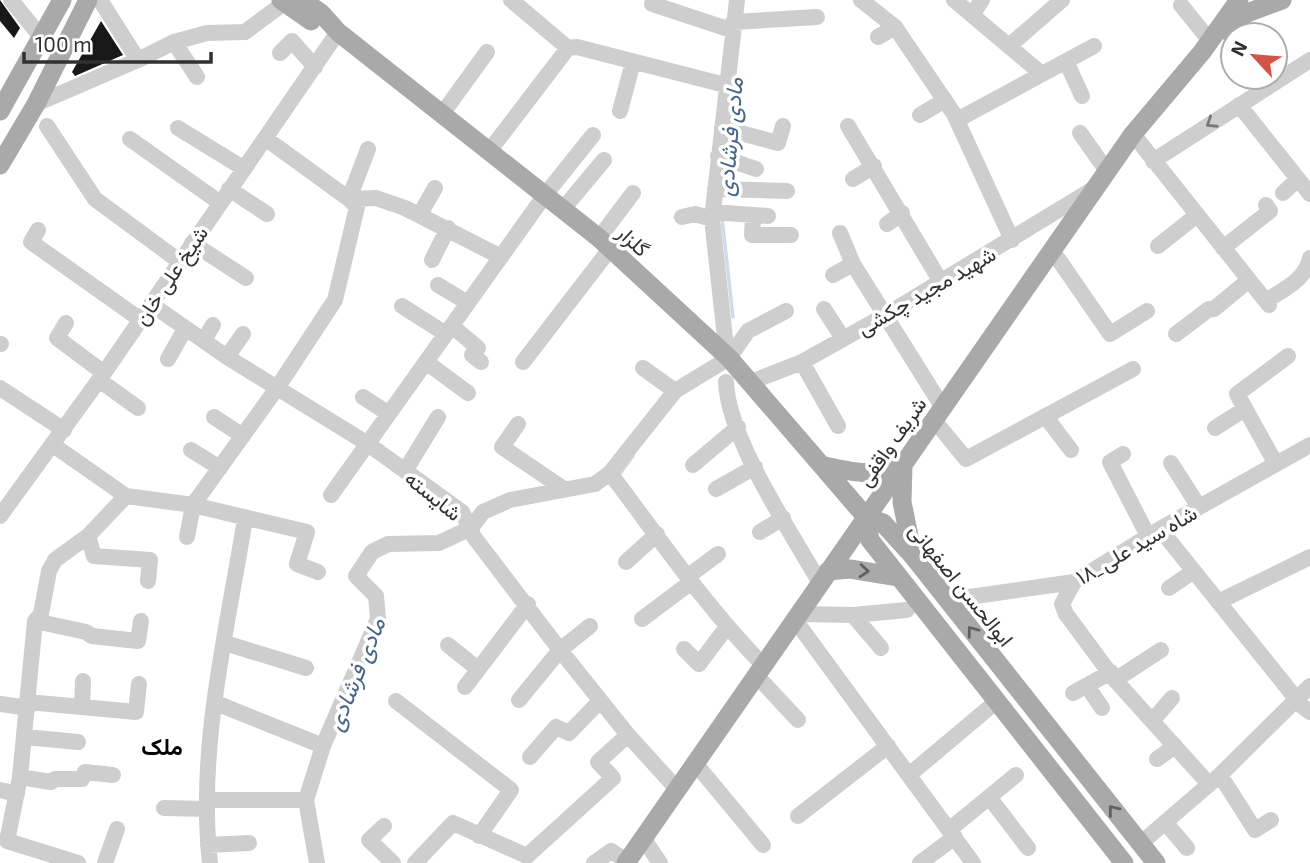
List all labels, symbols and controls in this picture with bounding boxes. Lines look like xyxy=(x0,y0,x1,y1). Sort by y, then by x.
scale bar xyxy=(24,21,212,65)
north arrow xyxy=(1219,21,1289,91)
text: 100 m xyxy=(35,31,92,56)
text: N xyxy=(1225,37,1252,60)
water label: مادی فرشادی xyxy=(710,75,750,198)
one-way arrow xyxy=(1206,115,1219,128)
street label: گلزار xyxy=(611,218,655,262)
street label: شیخ علی خان xyxy=(128,221,215,331)
street label: شهید مجید چکشی xyxy=(852,240,1001,342)
street label: شریف واقفی xyxy=(851,392,933,492)
street label: شایسته xyxy=(400,465,467,526)
street label: ۱۸_شاه سید علی xyxy=(1071,499,1201,590)
street label: ابوالحسن اصفهانی xyxy=(903,517,1019,652)
one-way arrow xyxy=(859,563,870,578)
water label: مادی فرشادی xyxy=(320,613,393,735)
one-way arrow xyxy=(968,627,981,639)
district label: ملک xyxy=(141,732,183,760)
one-way arrow xyxy=(1109,805,1121,818)

